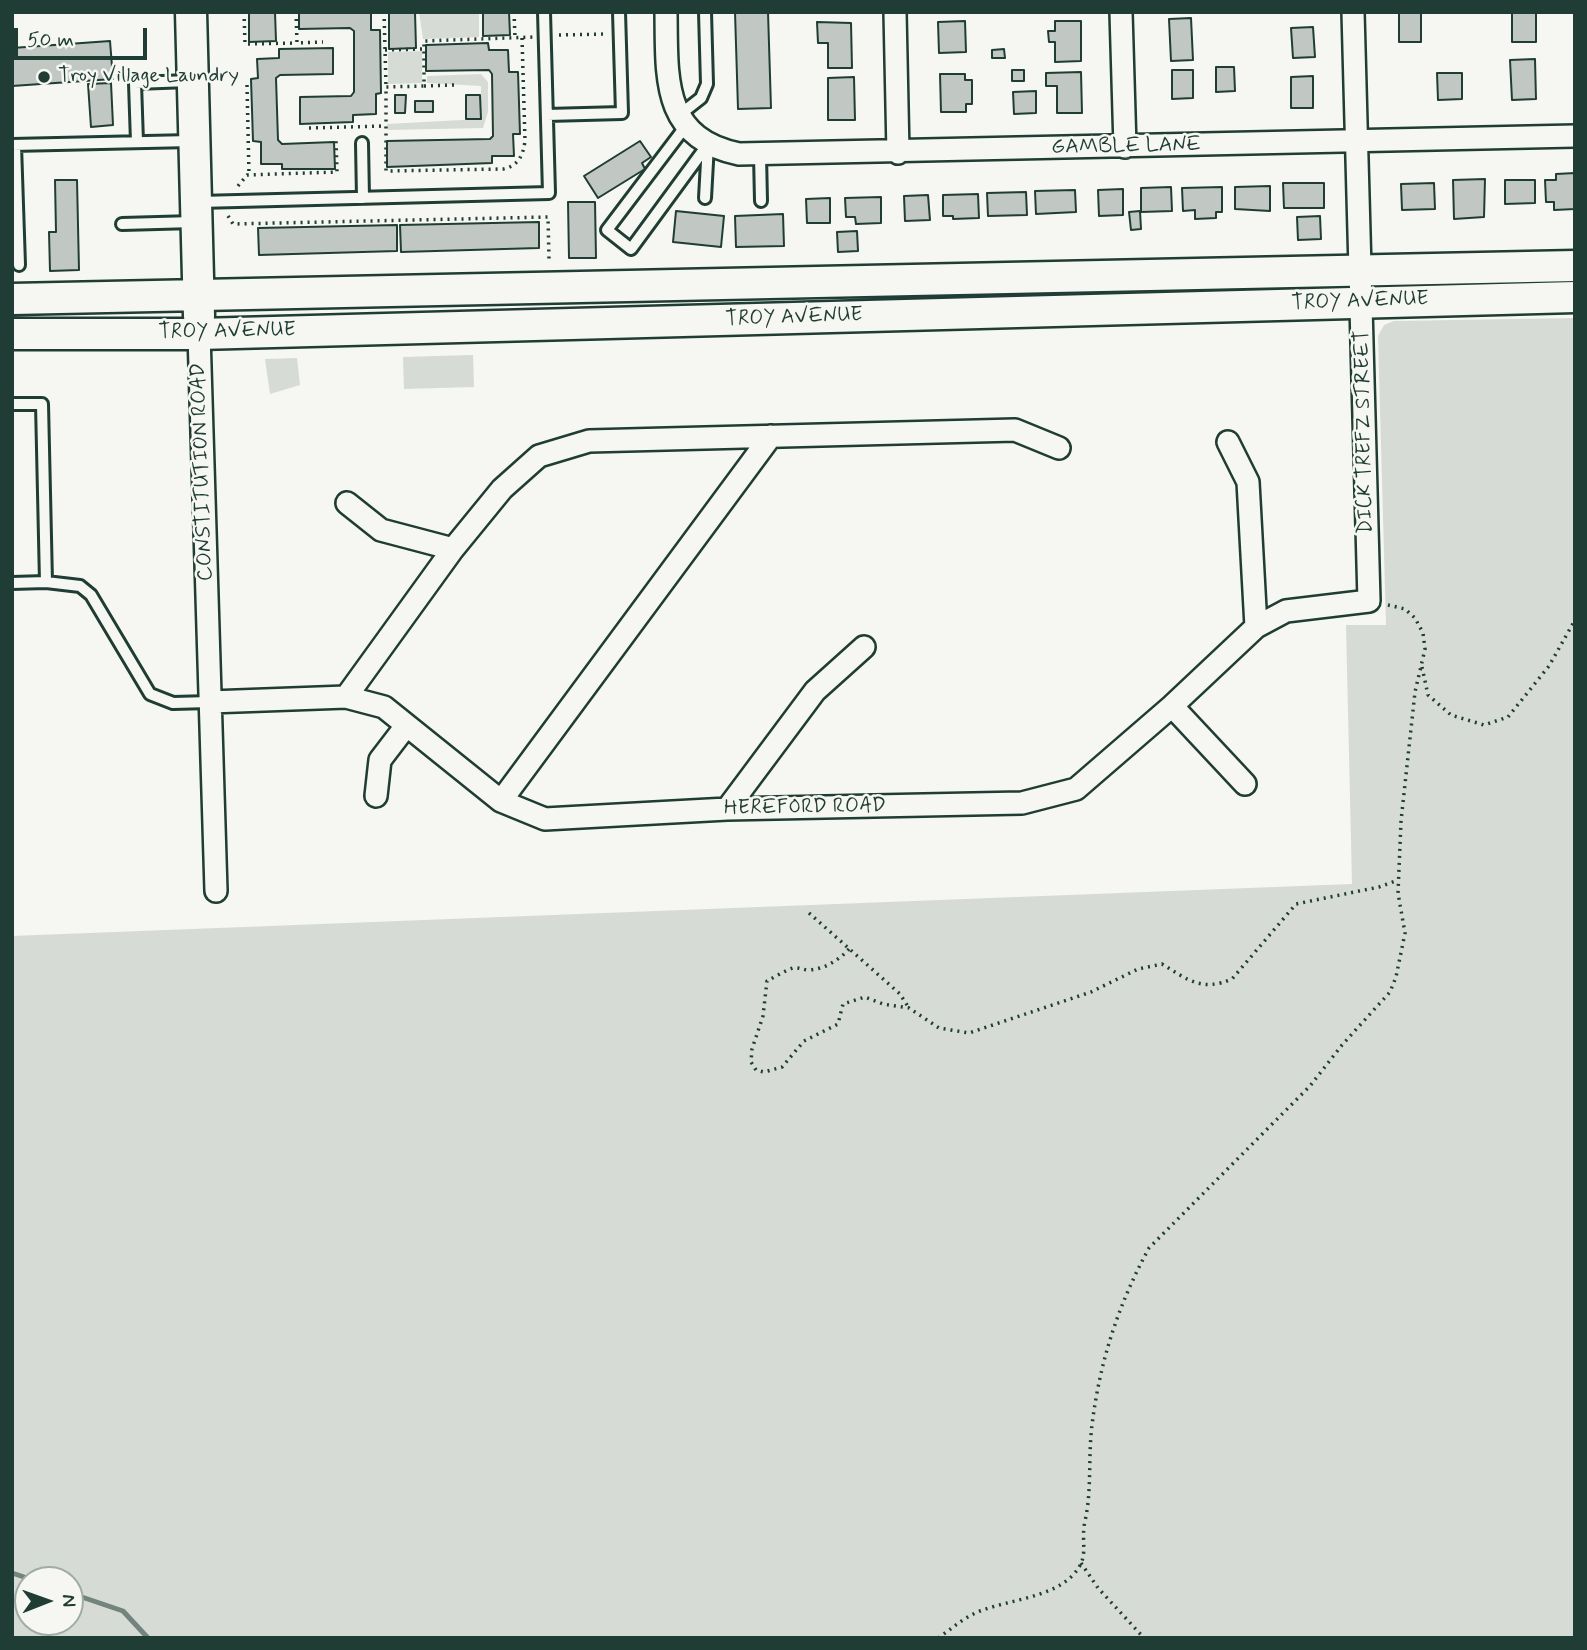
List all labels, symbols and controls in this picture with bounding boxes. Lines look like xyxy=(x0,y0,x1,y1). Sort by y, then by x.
scale bar xyxy=(18,14,150,58)
text: 50 m xyxy=(27,26,74,54)
place label: Troy Village Laundry xyxy=(58,64,239,90)
marker: Troy Village Laundry xyxy=(36,69,52,85)
street label: GAMBLE LANE xyxy=(1051,133,1201,161)
street label: TROY AVENUE xyxy=(1291,287,1429,317)
street label: TROY AVENUE xyxy=(725,303,863,333)
street label: TROY AVENUE xyxy=(158,318,296,346)
street label: DICK TREFZ STREET xyxy=(1351,330,1379,534)
street label: CONSTITUTION ROAD xyxy=(187,362,219,582)
street label: HEREFORD ROAD xyxy=(724,794,886,822)
north arrow xyxy=(14,1566,84,1636)
text: N xyxy=(56,1594,81,1607)

